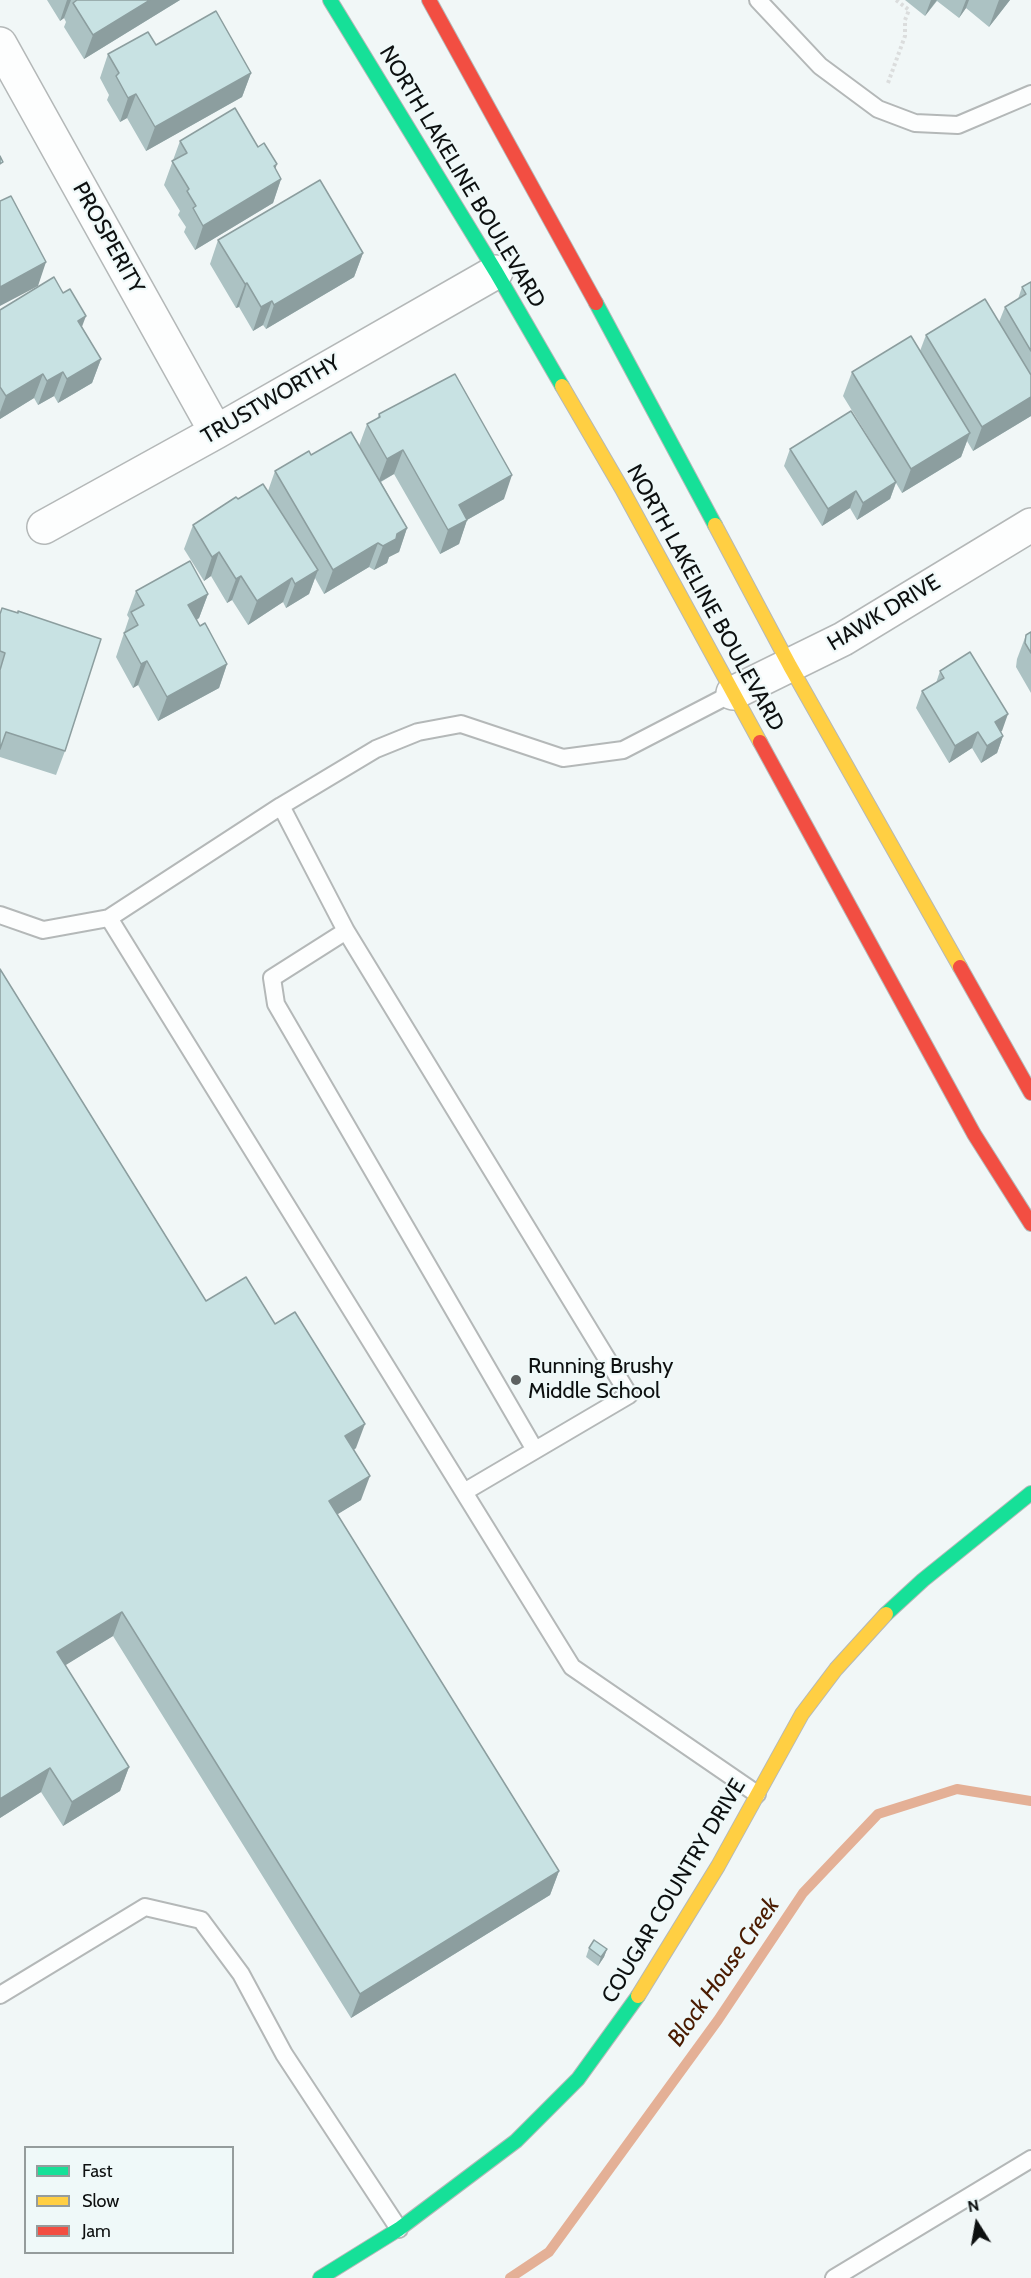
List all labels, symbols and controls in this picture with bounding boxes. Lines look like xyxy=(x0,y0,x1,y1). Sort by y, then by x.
street label: NORTH LAKELINE BOULEVARD xyxy=(373,41,551,313)
street label: PROSPERITY xyxy=(67,178,149,298)
street label: TRUSTWORTHY xyxy=(197,350,345,450)
street label: NORTH LAKELINE BOULEVARD xyxy=(621,460,789,736)
street label: HAWK DRIVE xyxy=(823,569,945,657)
place label: Running Brushy Middle School xyxy=(528,1354,673,1406)
marker: Running Brushy Middle School xyxy=(509,1373,523,1387)
street label: COUGAR COUNTRY DRIVE xyxy=(597,1774,751,2008)
water label: Block House Creek xyxy=(662,1892,786,2052)
legend xyxy=(24,2146,234,2254)
text: Fast xyxy=(82,2160,113,2182)
text: Slow xyxy=(82,2190,119,2212)
north arrow xyxy=(947,2194,1007,2254)
text: N xyxy=(966,2195,981,2216)
text: Jam xyxy=(82,2220,111,2242)

